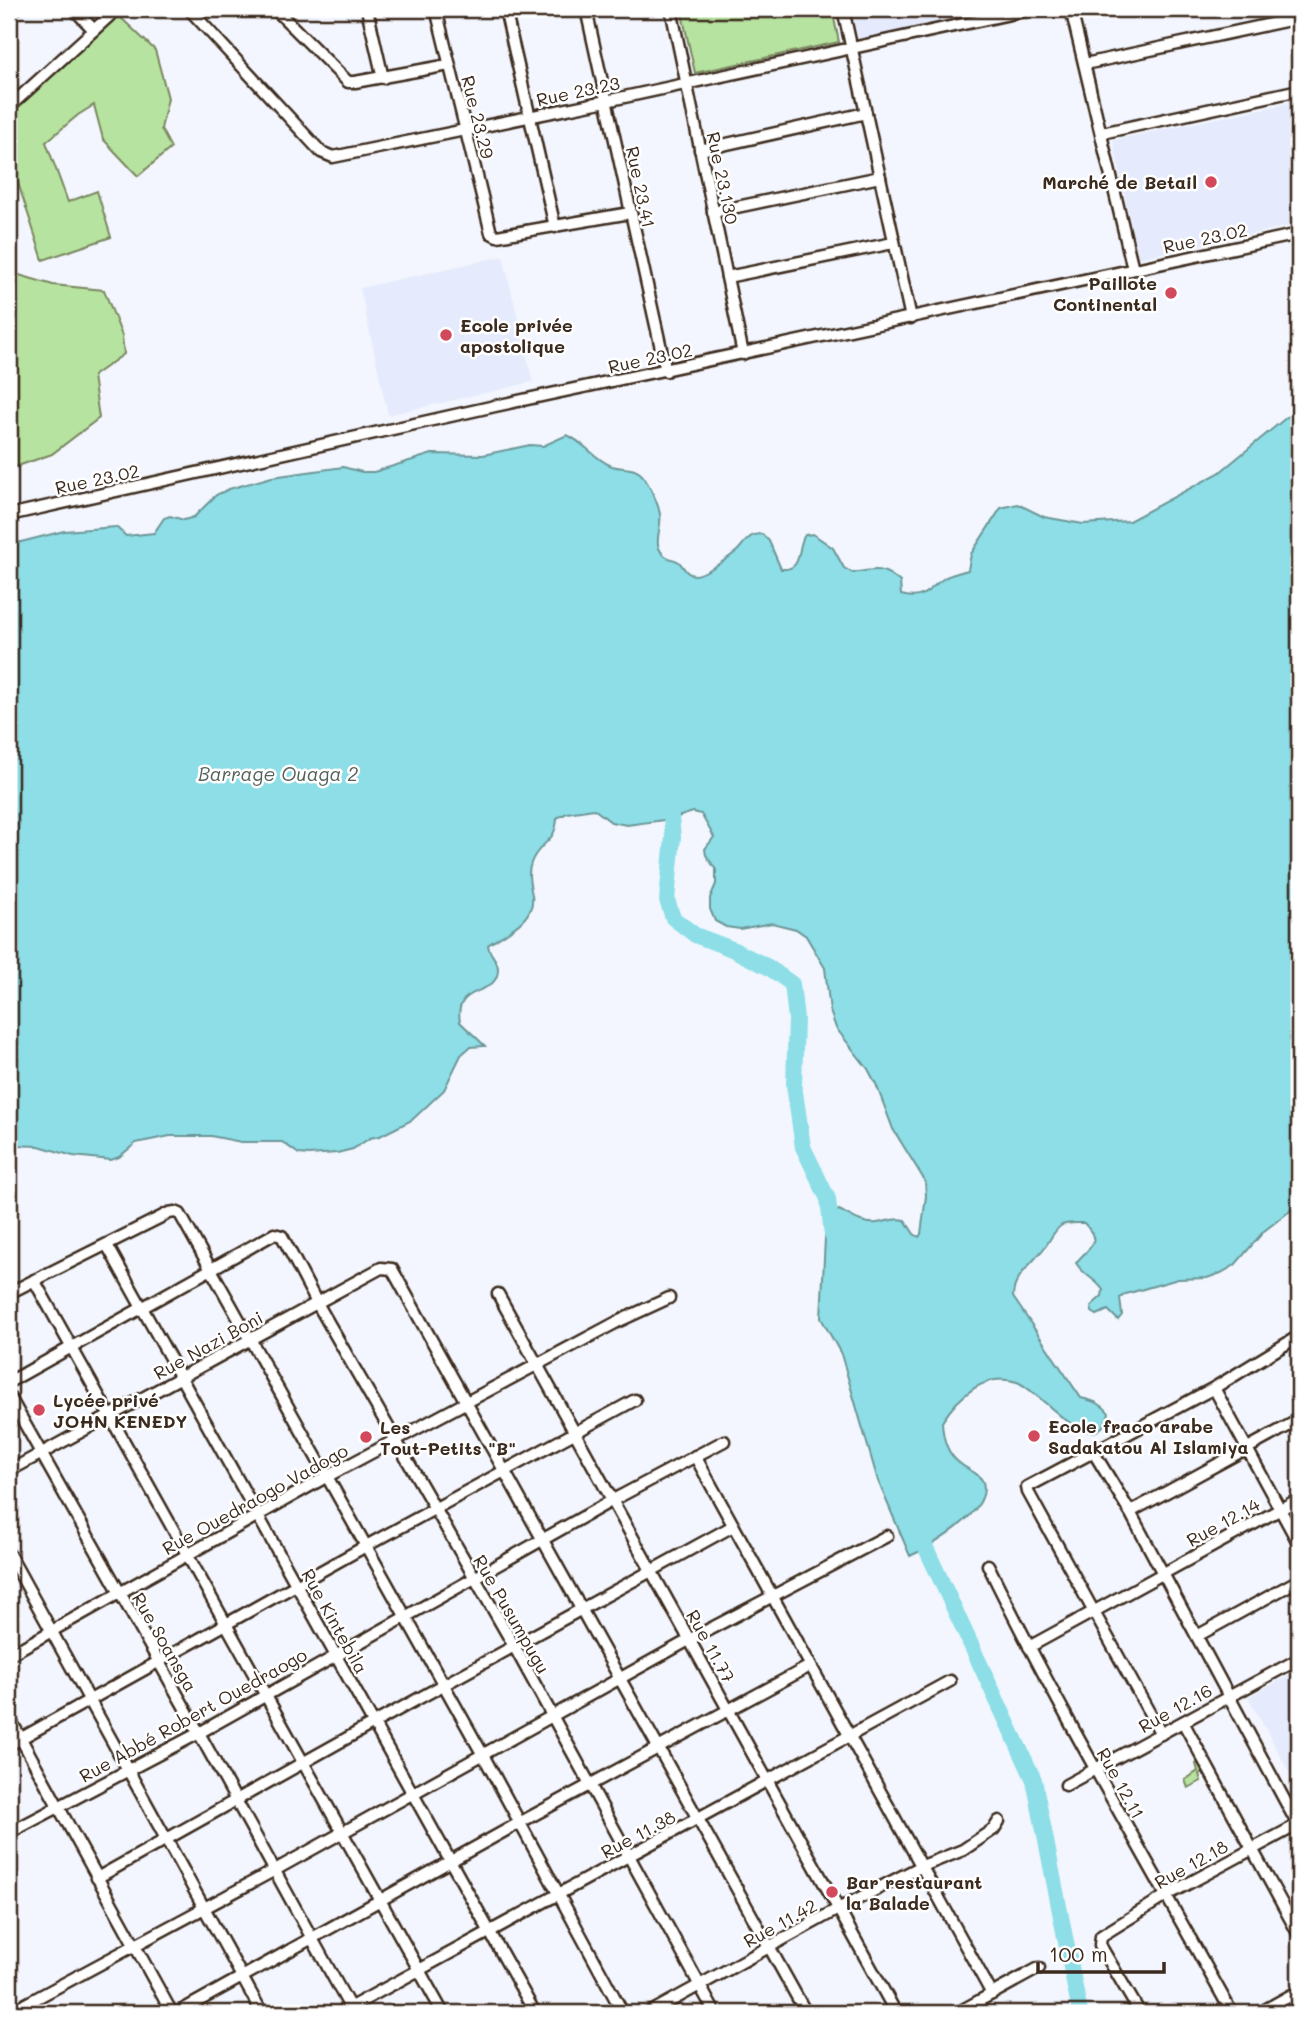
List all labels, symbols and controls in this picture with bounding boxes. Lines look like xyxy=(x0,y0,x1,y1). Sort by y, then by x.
street label: Rue 23.23 xyxy=(534,70,622,112)
street label: Rue 23.29 xyxy=(456,73,500,161)
street label: Rue 23.130 xyxy=(702,130,744,226)
street label: Rue 23.41 xyxy=(621,144,661,230)
place label: Marché de Betail xyxy=(1042,170,1197,194)
marker: Marché de Betail xyxy=(1203,174,1219,190)
street label: Rue 23.02 xyxy=(1161,217,1249,259)
place label: Paillote Continental xyxy=(1053,271,1157,316)
marker: Paillote Continental xyxy=(1163,285,1179,301)
place label: Ecole privée apostolique xyxy=(460,313,573,358)
marker: Ecole privée apostolique xyxy=(438,327,454,343)
street label: Rue 23.02 xyxy=(606,337,694,379)
street label: Rue 23.02 xyxy=(53,458,141,500)
water label: Barrage Ouaga 2 xyxy=(198,761,359,786)
street label: Rue Nazi Boni xyxy=(149,1305,267,1385)
place label: Lycée privé JOHN KENEDY xyxy=(53,1388,187,1433)
marker: Lycée privé JOHN KENEDY xyxy=(31,1402,47,1418)
place label: Ecole fraco arabe Sadakatou Al Islamiya xyxy=(1048,1414,1248,1459)
place label: Les Tout-Petits "B" xyxy=(380,1415,516,1460)
marker: Ecole fraco arabe Sadakatou Al Islamiya xyxy=(1026,1428,1042,1444)
marker: Les Tout-Petits "B" xyxy=(358,1429,374,1445)
street label: Rue Ouedraogo Vadogo xyxy=(158,1438,352,1560)
street label: Rue 12.14 xyxy=(1182,1492,1264,1552)
street label: Rue Pusumpugu xyxy=(468,1550,556,1678)
street label: Rue Kintebila xyxy=(296,1564,374,1678)
street label: Rue Soansga xyxy=(127,1588,203,1696)
street label: Rue 11.77 xyxy=(681,1605,741,1687)
street label: Rue Abbé Robert Ouedraogo xyxy=(75,1642,311,1788)
street label: Rue 12.16 xyxy=(1134,1678,1216,1738)
street label: Rue 12.11 xyxy=(1092,1743,1150,1823)
street label: Rue 11.38 xyxy=(597,1804,680,1864)
street label: Rue 12.18 xyxy=(1150,1834,1232,1894)
place label: Bar restaurant la Balade xyxy=(846,1870,982,1915)
marker: Bar restaurant la Balade xyxy=(824,1884,840,1900)
street label: Rue 11.42 xyxy=(739,1893,821,1953)
scale bar xyxy=(1038,1931,1164,1975)
text: 100 m xyxy=(1049,1940,1108,1967)

